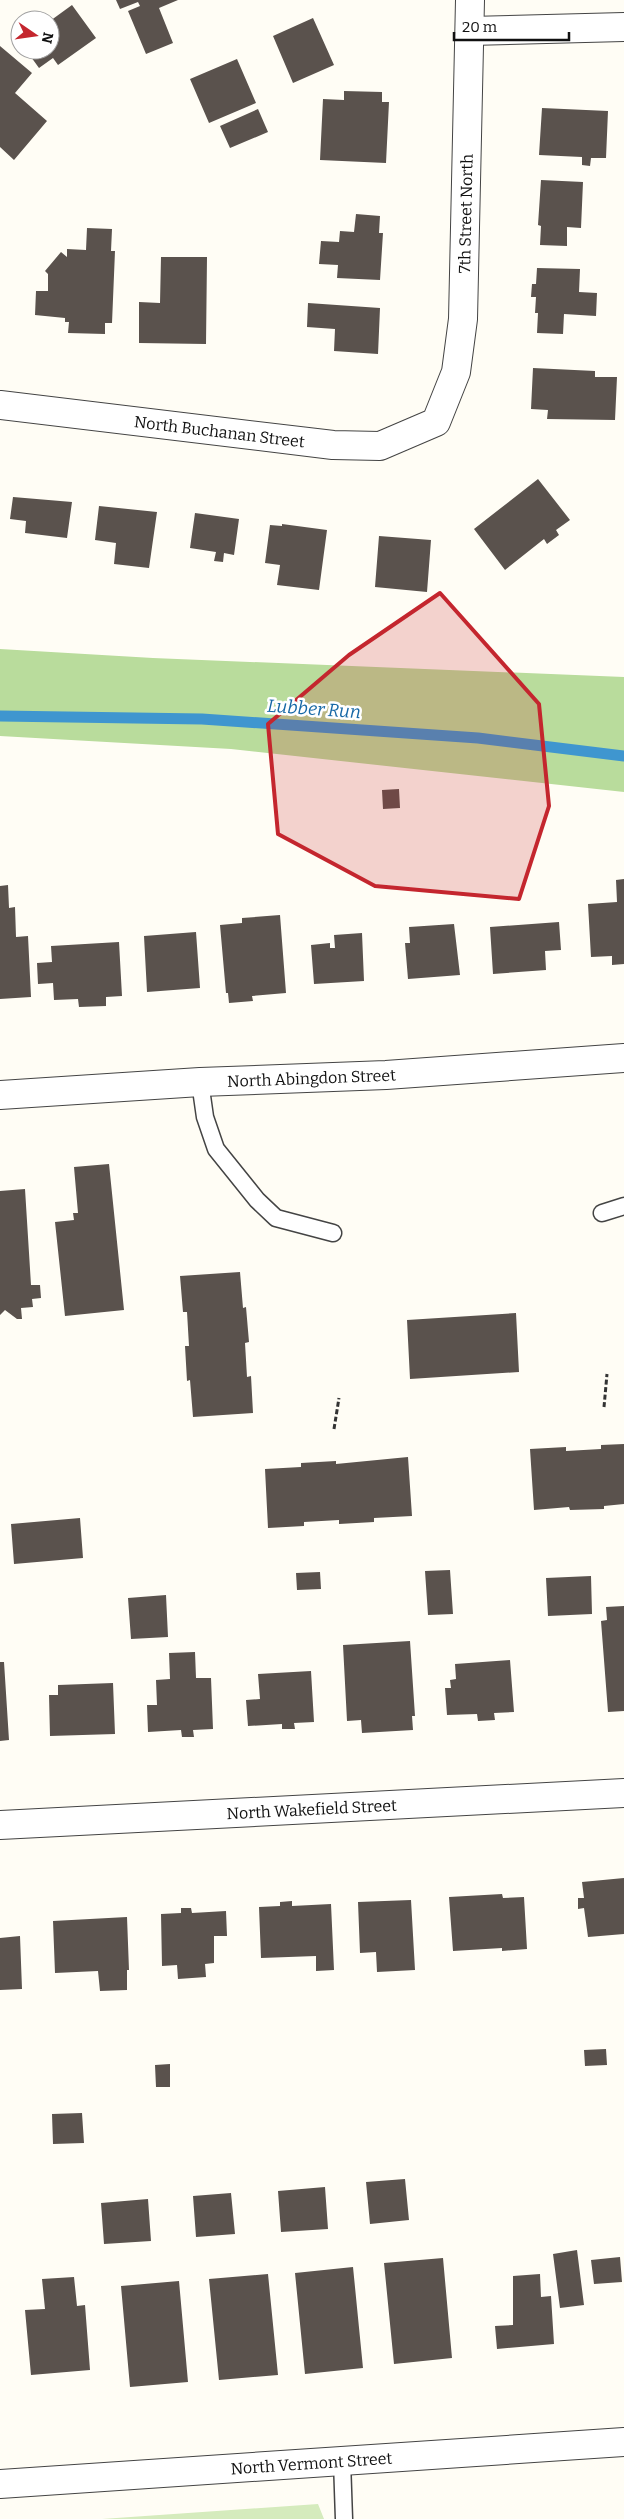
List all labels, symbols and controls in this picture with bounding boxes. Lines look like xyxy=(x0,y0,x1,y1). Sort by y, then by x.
north arrow xyxy=(10,10,60,60)
scale bar xyxy=(454,10,569,42)
text: 20 m xyxy=(462,18,498,36)
text: N xyxy=(38,31,57,45)
street label: 7th Street North xyxy=(455,154,476,274)
street label: North Buchanan Street xyxy=(133,412,306,451)
water label: Lubber Run xyxy=(266,695,362,723)
street label: North Abingdon Street xyxy=(227,1065,397,1090)
street label: North Wakefield Street xyxy=(226,1795,397,1823)
street label: North Vermont Street xyxy=(230,2448,393,2478)

